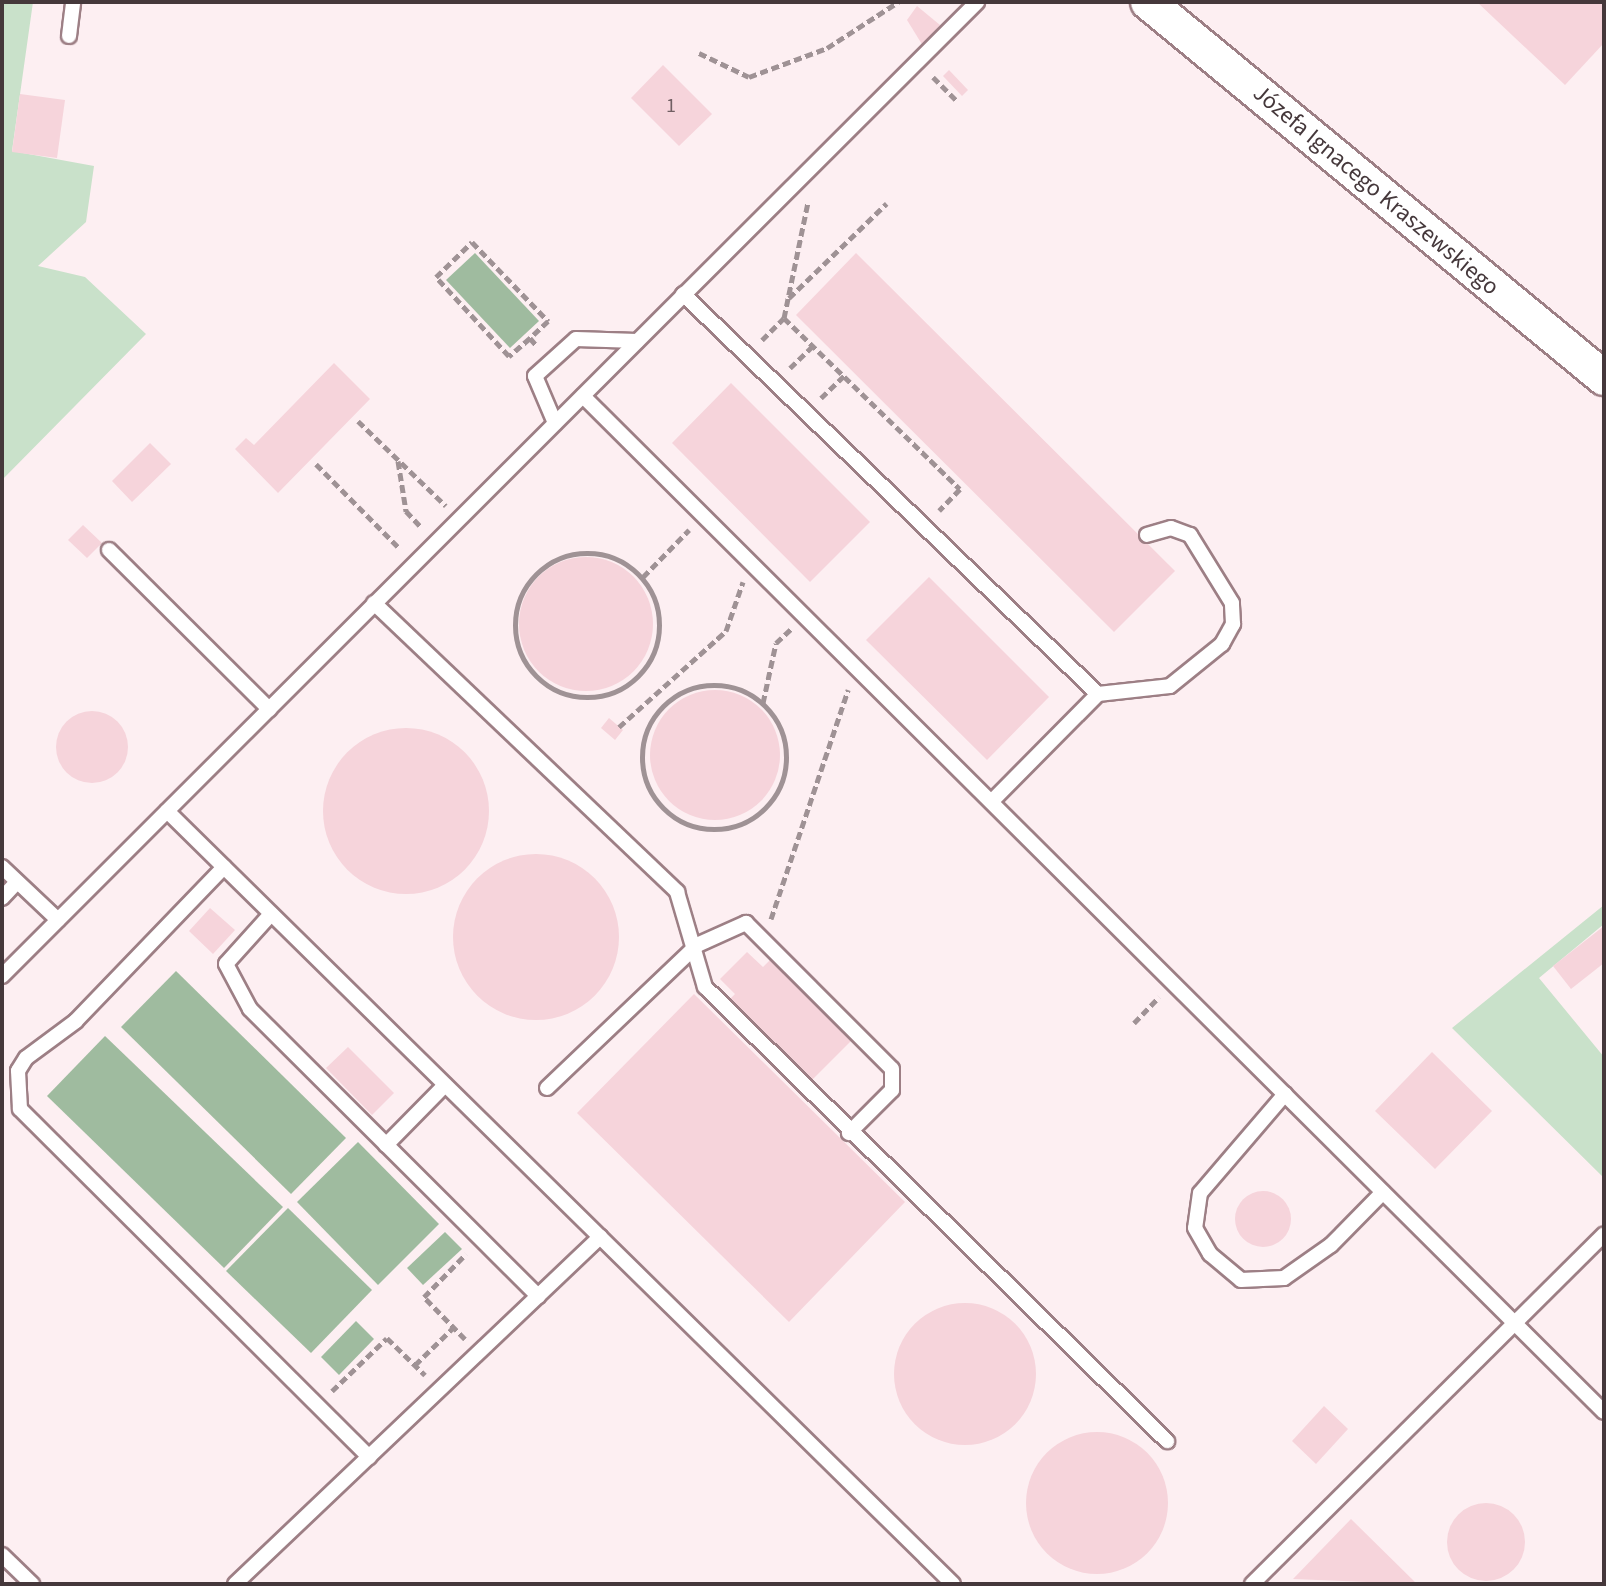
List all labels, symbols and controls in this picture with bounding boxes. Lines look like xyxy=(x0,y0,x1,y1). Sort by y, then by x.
street label: Józefa Ignacego Kraszewskiego xyxy=(1247,79,1505,301)
house number: 1 xyxy=(666,94,676,118)

